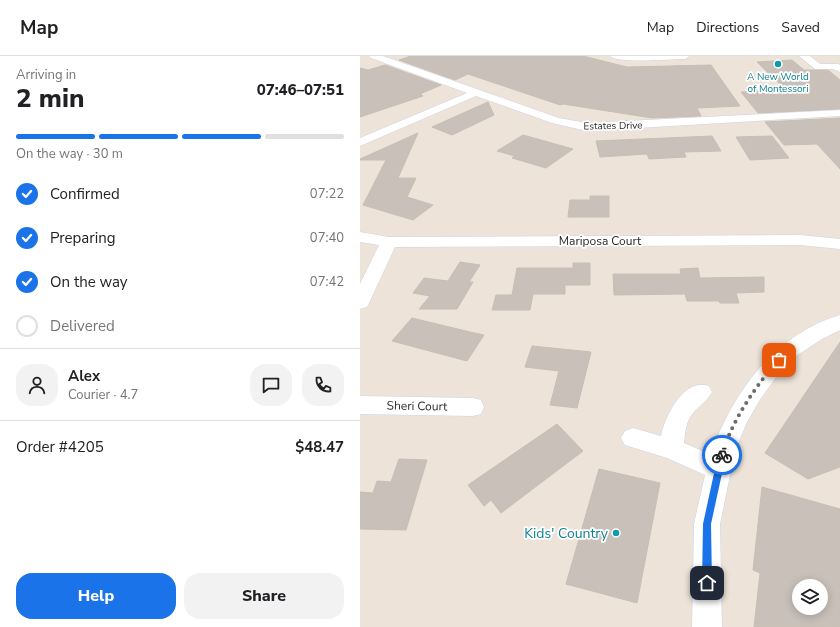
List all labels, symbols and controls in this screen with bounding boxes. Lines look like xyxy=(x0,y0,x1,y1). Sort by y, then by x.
text: Map xyxy=(20,15,58,41)
text: Map xyxy=(647,18,674,37)
text: Directions xyxy=(696,18,759,37)
text: Saved xyxy=(781,18,820,37)
marker: A New World of Montessori xyxy=(773,59,783,69)
text: Arriving in xyxy=(16,66,76,84)
place label: A New World of Montessori xyxy=(747,70,809,96)
text: 07:46–07:51 xyxy=(257,80,344,100)
text: 2 min xyxy=(16,81,84,116)
street label: Estates Drive xyxy=(583,118,643,134)
text: On the way · 30 m xyxy=(16,145,123,163)
icon: check xyxy=(16,183,38,205)
text: Confirmed xyxy=(50,184,120,204)
text: 07:22 xyxy=(310,185,344,203)
icon: check xyxy=(16,227,38,249)
text: Preparing xyxy=(50,228,115,248)
text: 07:40 xyxy=(310,229,344,247)
street label: Mariposa Court xyxy=(559,233,642,249)
icon: check xyxy=(16,271,38,293)
text: On the way xyxy=(50,272,128,292)
text: 07:42 xyxy=(310,273,344,291)
text: Delivered xyxy=(50,316,115,336)
pin xyxy=(762,343,796,377)
icon: bag xyxy=(768,349,790,371)
button: person xyxy=(16,364,58,406)
button: chat xyxy=(250,364,292,406)
button: phone xyxy=(302,364,344,406)
text: Alex xyxy=(68,366,100,386)
text: Courier · 4.7 xyxy=(68,386,138,404)
street label: Sheri Court xyxy=(387,397,448,415)
courier xyxy=(702,435,742,475)
text: Order #4205 xyxy=(16,437,104,457)
text: $48.47 xyxy=(295,437,344,457)
icon: bike xyxy=(711,444,733,466)
place label: Kids' Country xyxy=(524,524,609,543)
marker: Kids' Country xyxy=(611,528,621,538)
pin xyxy=(690,566,724,600)
icon: home xyxy=(696,572,718,594)
button: Help xyxy=(16,573,176,619)
button: Share xyxy=(184,573,344,619)
map controls xyxy=(792,579,828,615)
button: layers xyxy=(792,579,828,615)

